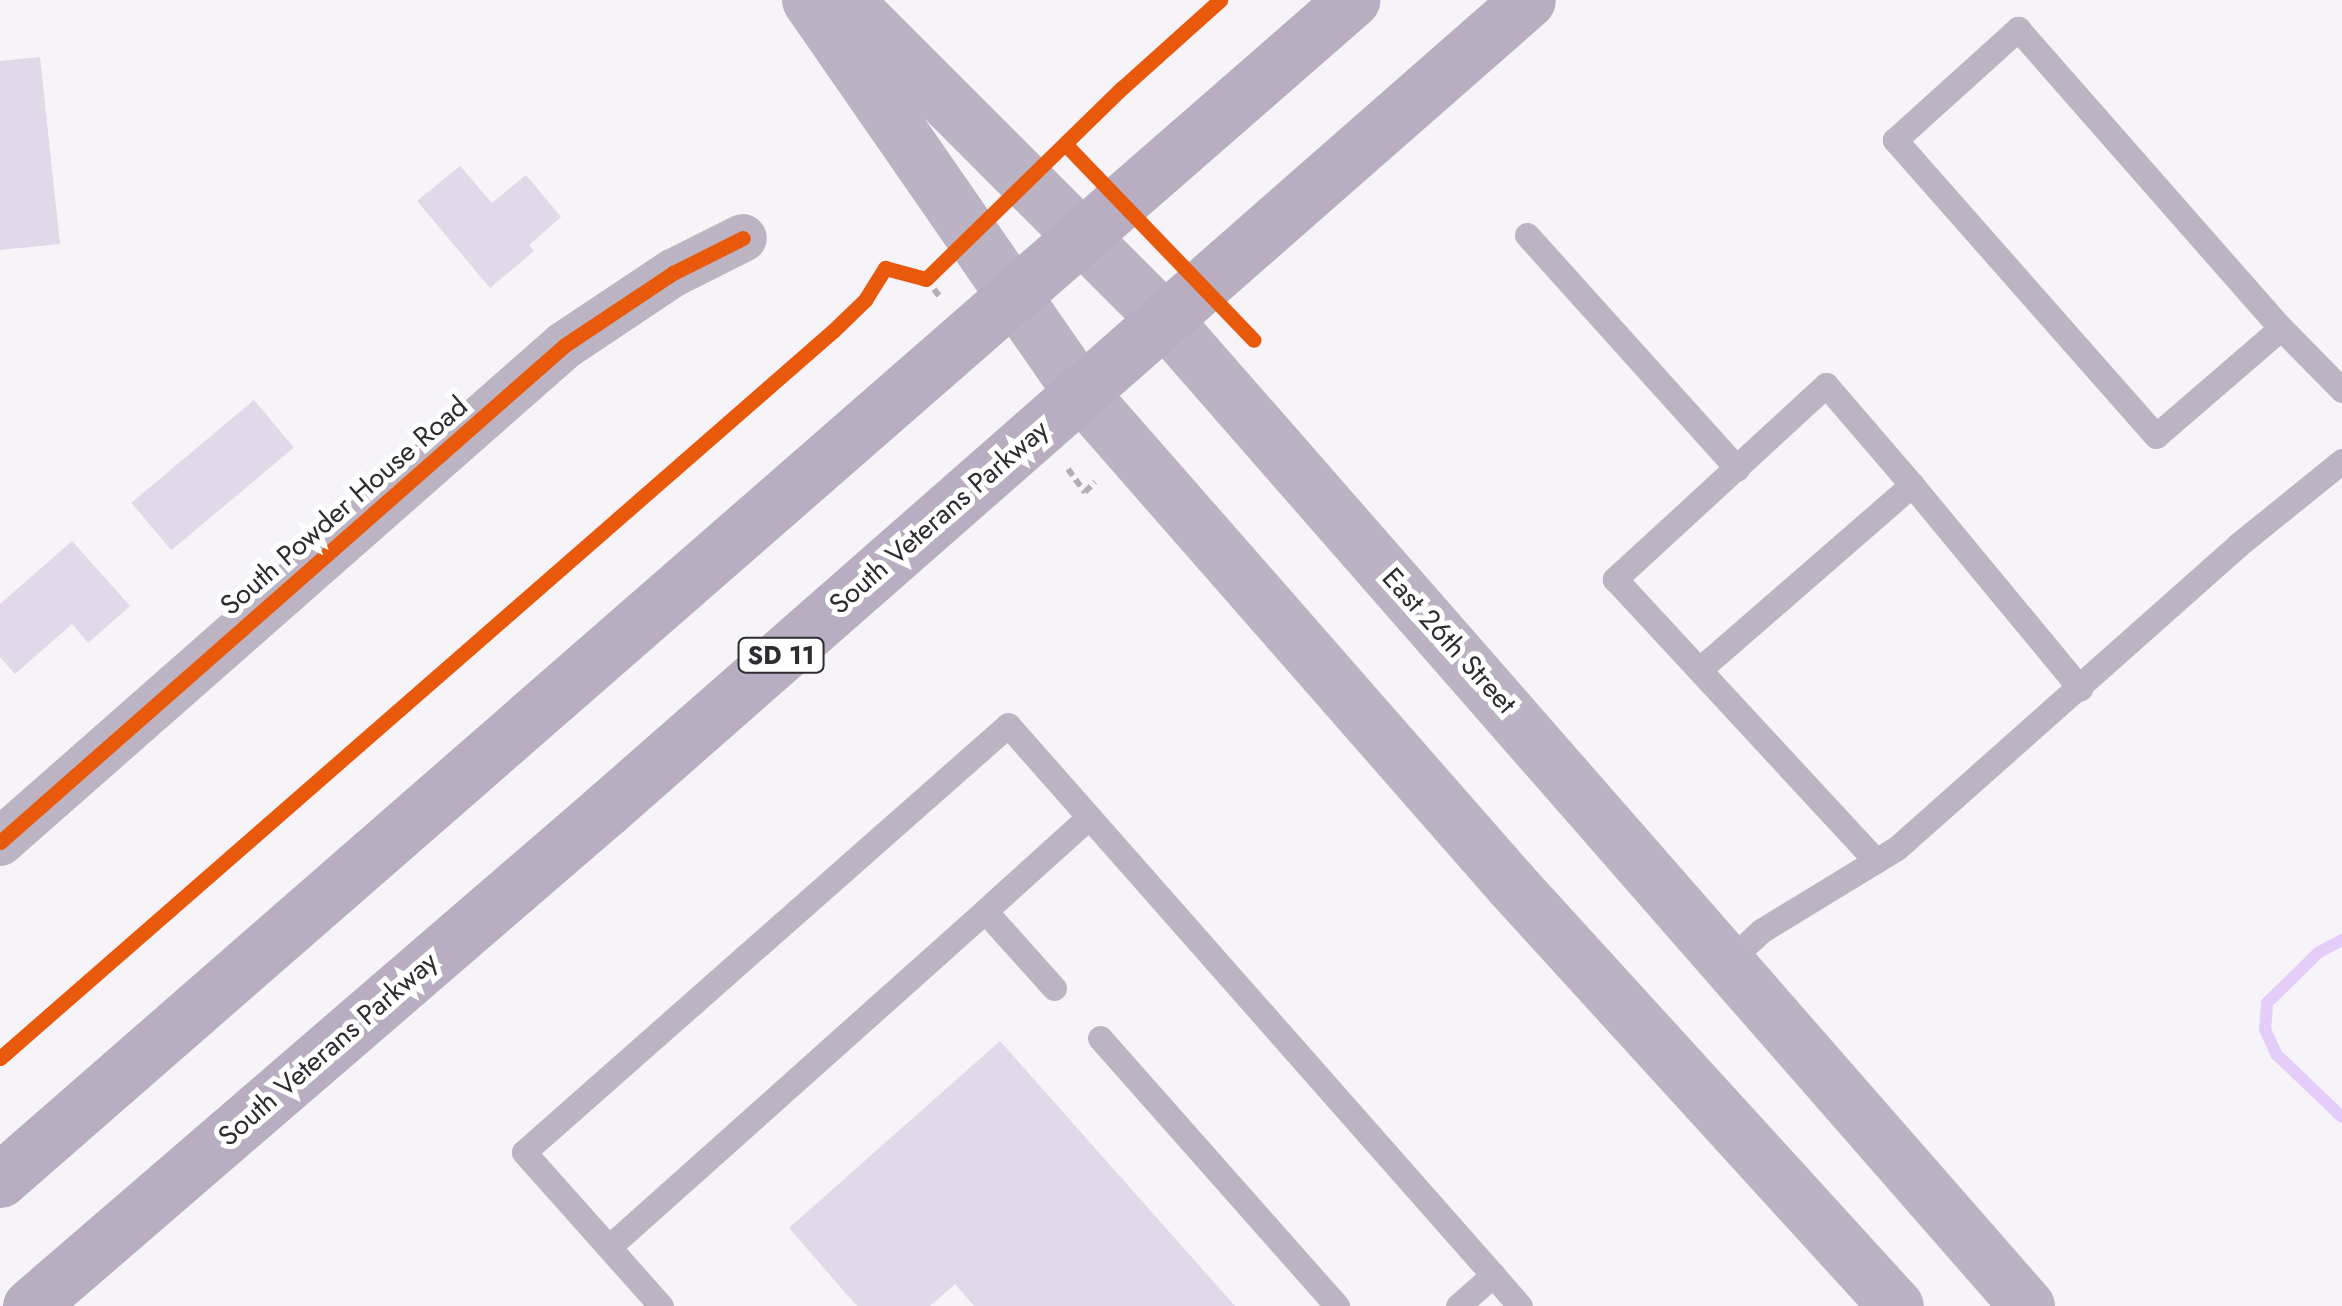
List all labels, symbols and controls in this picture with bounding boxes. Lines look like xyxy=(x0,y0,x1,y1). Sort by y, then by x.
street label: South Powder House Road xyxy=(214,390,474,622)
street label: South Veterans Parkway xyxy=(823,413,1055,621)
street label: East 26th Street xyxy=(1375,561,1523,721)
road number: SD 11 xyxy=(736,635,826,675)
street label: South Veterans Parkway xyxy=(212,945,444,1153)

